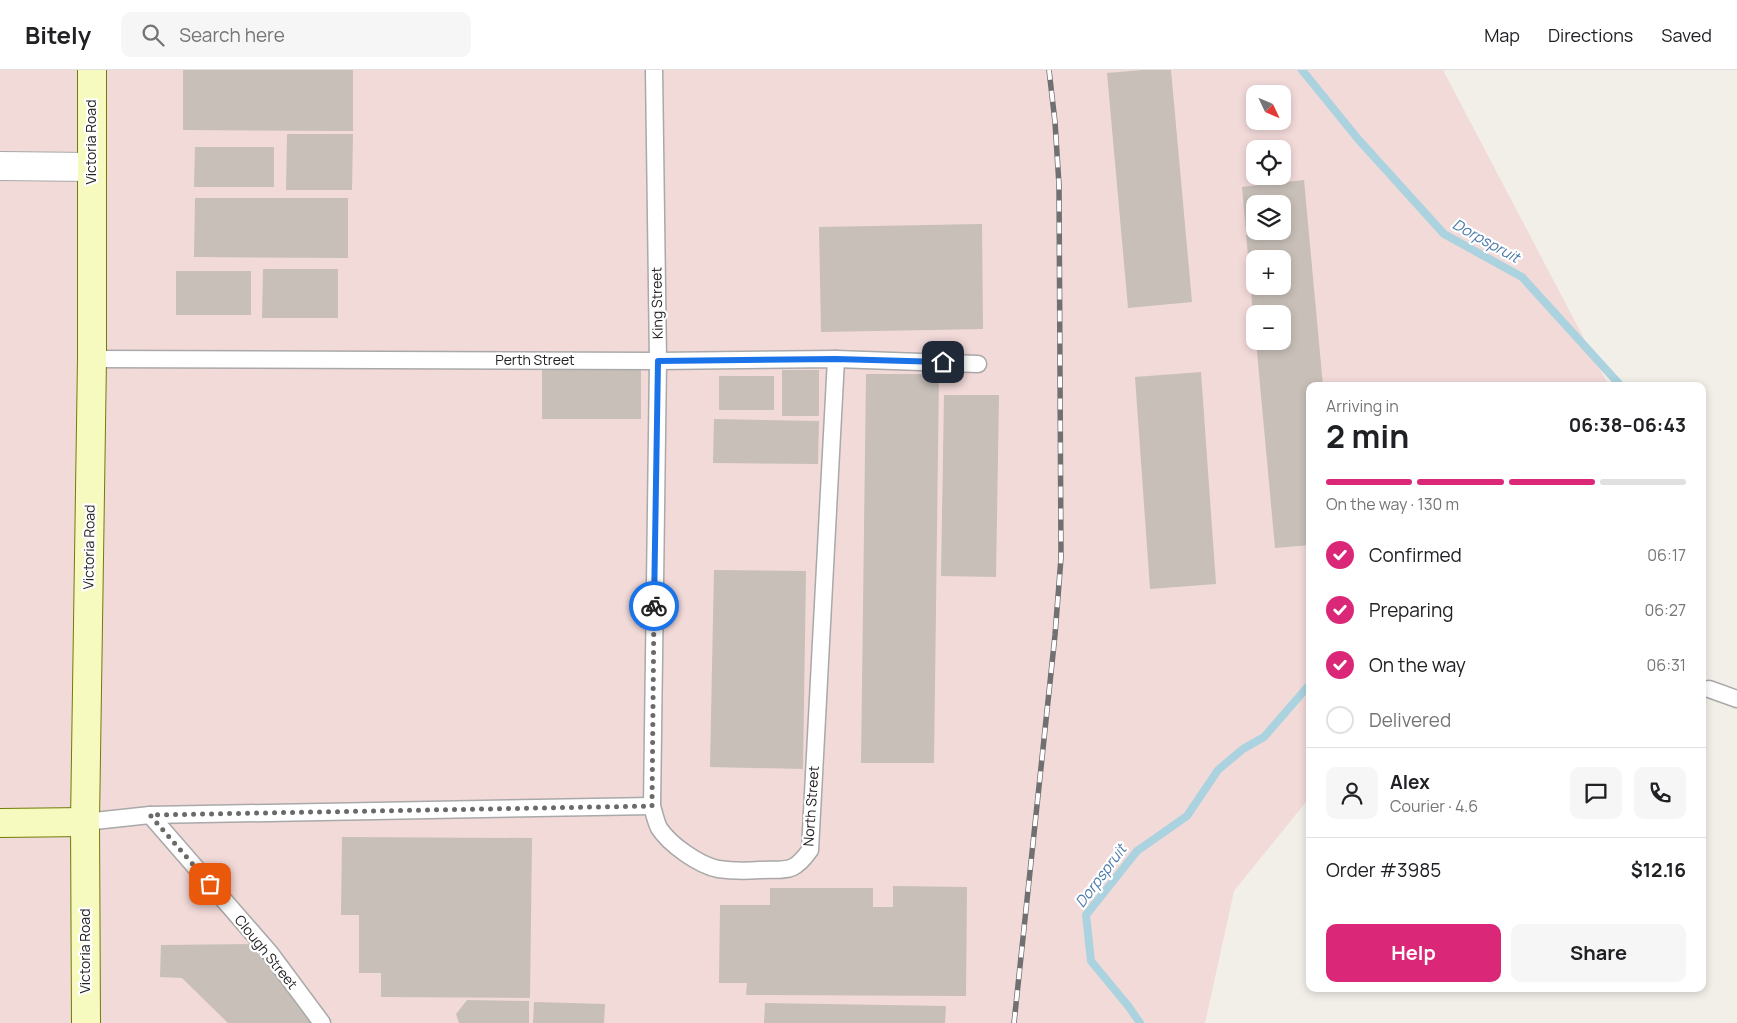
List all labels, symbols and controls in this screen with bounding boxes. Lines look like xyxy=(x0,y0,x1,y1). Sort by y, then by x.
search box xyxy=(121,12,471,57)
text: Bitely xyxy=(25,18,91,51)
icon: search xyxy=(139,21,167,49)
text: Search here xyxy=(179,22,285,48)
text: Map xyxy=(1484,23,1520,47)
text: Directions xyxy=(1548,23,1633,47)
text: Saved xyxy=(1661,23,1712,47)
north arrow xyxy=(1246,85,1291,130)
map controls xyxy=(1246,85,1291,350)
street label: Victoria Road xyxy=(81,100,100,184)
button: locate xyxy=(1246,140,1291,185)
button: layers xyxy=(1246,195,1291,240)
water label: Dorpspruit xyxy=(1449,214,1525,269)
button: + xyxy=(1246,250,1291,295)
street label: King Street xyxy=(646,266,667,339)
button: − xyxy=(1246,305,1291,350)
pin xyxy=(922,341,964,383)
icon: home xyxy=(929,348,957,376)
street label: Perth Street xyxy=(495,350,575,369)
text: Arriving in xyxy=(1326,395,1399,417)
text: 06:38–06:43 xyxy=(1569,412,1686,438)
text: 2 min xyxy=(1326,414,1409,458)
text: On the way · 130 m xyxy=(1326,493,1459,515)
street label: Victoria Road xyxy=(78,504,99,590)
icon: check xyxy=(1326,541,1354,569)
text: Confirmed xyxy=(1369,542,1462,568)
text: 06:17 xyxy=(1647,544,1686,566)
courier xyxy=(629,581,679,631)
icon: bike xyxy=(640,592,668,620)
icon: check xyxy=(1326,596,1354,624)
text: Preparing xyxy=(1369,597,1454,623)
text: 06:27 xyxy=(1644,599,1686,621)
icon: check xyxy=(1326,651,1354,679)
text: On the way xyxy=(1369,652,1466,678)
text: 06:31 xyxy=(1646,654,1686,676)
text: Delivered xyxy=(1369,707,1451,733)
street label: North Street xyxy=(798,765,823,847)
button: person xyxy=(1326,767,1378,819)
button: chat xyxy=(1570,767,1622,819)
button: phone xyxy=(1634,767,1686,819)
text: Alex xyxy=(1390,769,1430,795)
text: Courier · 4.6 xyxy=(1390,795,1478,817)
water label: Dorpspruit xyxy=(1070,838,1132,911)
text: Order #3985 xyxy=(1326,857,1441,883)
text: $12.16 xyxy=(1631,857,1686,883)
pin xyxy=(189,863,231,905)
icon: bag xyxy=(196,870,224,898)
street label: Victoria Road xyxy=(75,909,94,993)
street label: Clough Street xyxy=(231,911,302,993)
button: Help xyxy=(1326,924,1501,982)
button: Share xyxy=(1511,924,1686,982)

